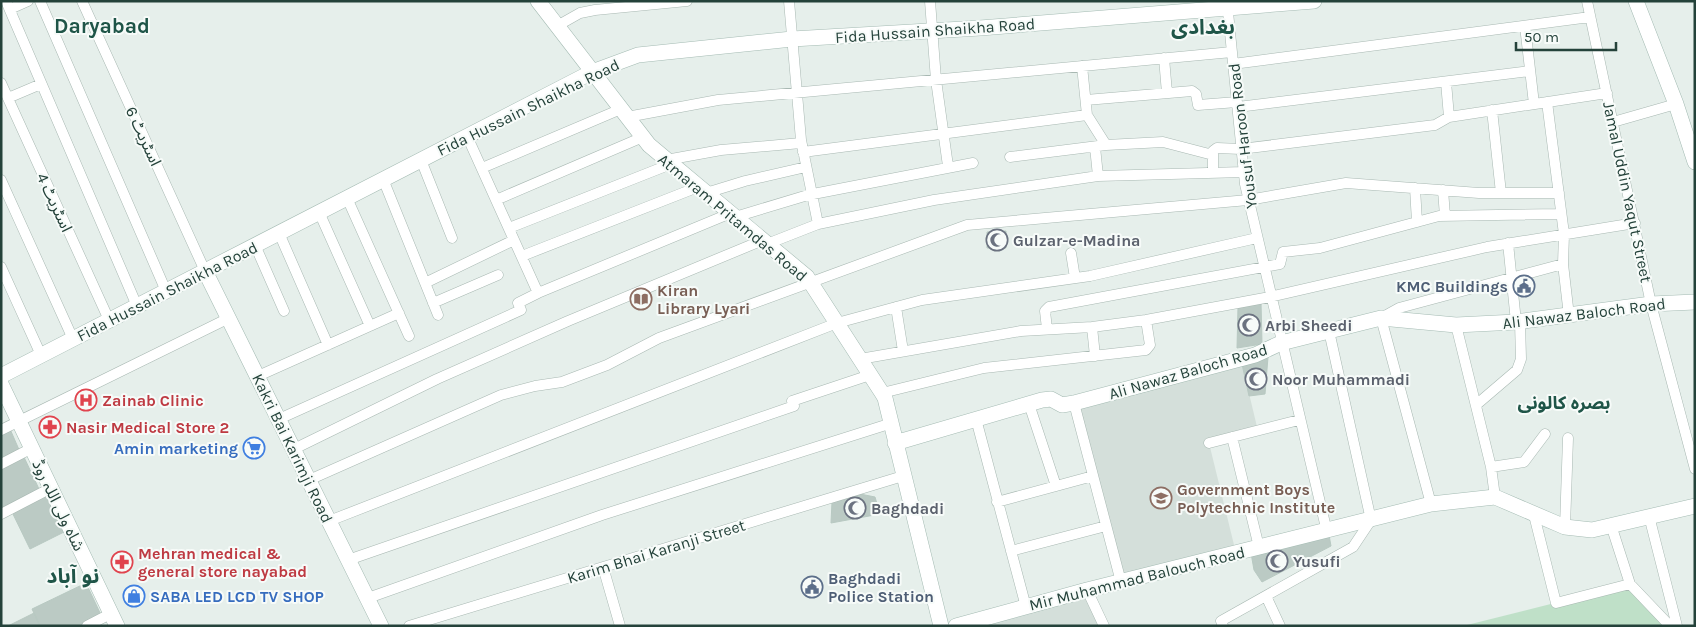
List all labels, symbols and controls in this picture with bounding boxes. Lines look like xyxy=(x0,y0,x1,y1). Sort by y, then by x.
district label: Daryabad xyxy=(54,14,150,38)
street label: Fida Hussain Shaikha Road xyxy=(834,14,1036,47)
district label: بغدادی xyxy=(1171,15,1235,39)
scale bar xyxy=(1516,20,1616,52)
text: 50 m xyxy=(1524,28,1559,46)
street label: Fida Hussain Shaikha Road xyxy=(434,55,622,160)
street label: Yousuf Haroon Road xyxy=(1224,62,1261,210)
street label: Jamal Uddin Yaqut Street xyxy=(1599,100,1656,284)
street label: اسٹریٹ 6 xyxy=(122,103,166,169)
street label: Atmaram Pritamdas Road xyxy=(654,149,811,285)
street label: اسٹریٹ 4 xyxy=(33,170,77,235)
mosque icon: Gulzar-e-Madina xyxy=(985,228,1009,252)
place label: Gulzar-e-Madina xyxy=(1013,231,1140,250)
street label: Fida Hussain Shaikha Road xyxy=(74,237,261,345)
public building icon: KMC Buildings xyxy=(1512,274,1536,298)
place label: KMC Buildings xyxy=(1396,277,1508,296)
place label: Kiran Library Lyari xyxy=(657,281,750,318)
library icon: Kiran Library Lyari xyxy=(629,287,653,311)
street label: Ali Nawaz Baloch Road xyxy=(1501,294,1667,333)
mosque icon: Arbi Sheedi xyxy=(1237,313,1261,337)
place label: Arbi Sheedi xyxy=(1265,316,1353,335)
street label: Ali Nawaz Baloch Road xyxy=(1107,340,1270,403)
mosque icon: Noor Muhammadi xyxy=(1244,367,1268,391)
street label: Kakri Bai Karimji Road xyxy=(248,370,337,526)
place label: Noor Muhammadi xyxy=(1272,370,1410,389)
hospital icon: Zainab Clinic xyxy=(74,388,98,412)
place label: Zainab Clinic xyxy=(102,391,204,410)
district label: بصرہ کالونی xyxy=(1518,392,1610,414)
pharmacy icon: Nasir Medical Store 2 xyxy=(38,415,62,439)
place label: Nasir Medical Store 2 xyxy=(66,418,229,437)
supermarket icon: Amin marketing xyxy=(242,436,266,460)
place label: Amin marketing xyxy=(114,439,238,458)
street label: شاہ ولی اللہ روڈ xyxy=(28,456,89,554)
place label: Government Boys Polytechnic Institute xyxy=(1177,480,1335,517)
school or university icon: Government Boys Polytechnic Institute xyxy=(1149,486,1173,510)
mosque icon: Baghdadi xyxy=(843,496,867,520)
place label: Baghdadi xyxy=(871,499,944,518)
street label: Karim Bhai Karanji Street xyxy=(565,515,747,588)
street label: Mir Muhammad Balouch Road xyxy=(1027,542,1247,615)
place label: Mehran medical & general store nayabad xyxy=(138,544,307,581)
mosque icon: Yusufi xyxy=(1265,549,1289,573)
pharmacy icon: Mehran medical & general store nayabad xyxy=(110,550,134,574)
place label: Yusufi xyxy=(1293,552,1341,571)
district label: نو آباد xyxy=(47,564,99,588)
place label: Baghdadi Police Station xyxy=(828,569,934,606)
public building icon: Baghdadi Police Station xyxy=(800,575,824,599)
shop icon: SABA LED LCD TV SHOP xyxy=(122,584,146,608)
place label: SABA LED LCD TV SHOP xyxy=(150,587,324,606)

